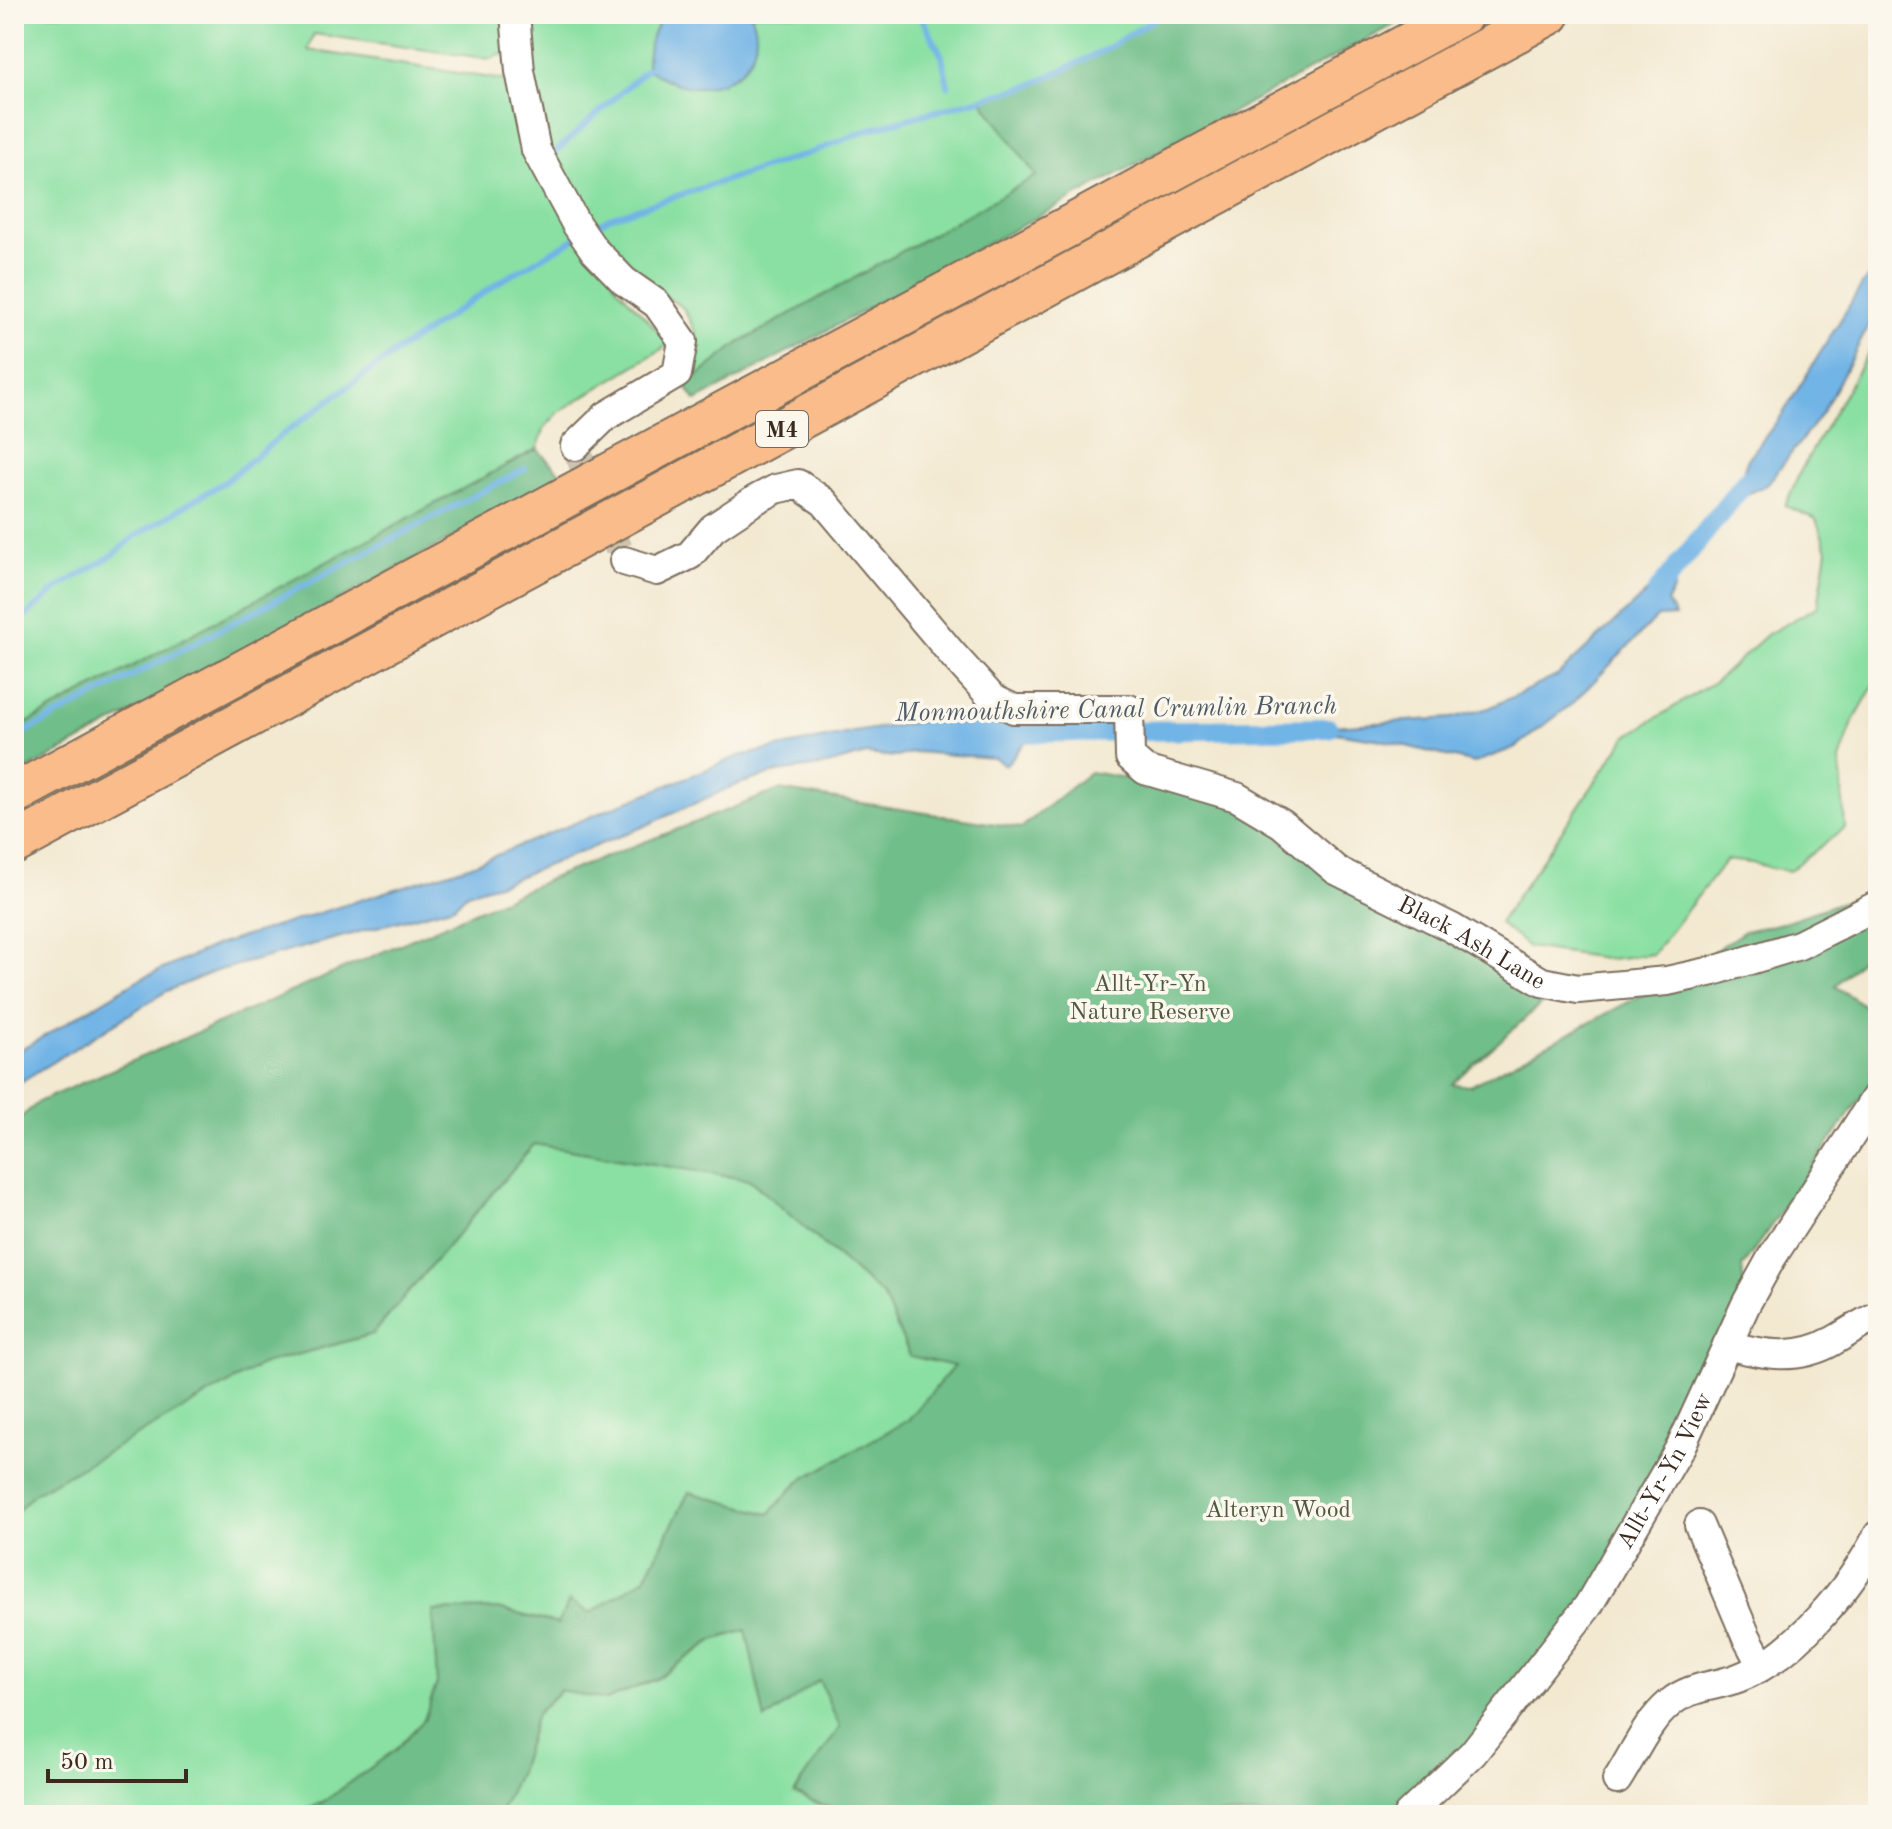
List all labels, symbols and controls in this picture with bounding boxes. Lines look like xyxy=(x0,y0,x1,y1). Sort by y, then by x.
road number: M4 xyxy=(756,411,808,447)
water label: Monmouthshire Canal Crumlin Branch xyxy=(894,693,1337,727)
street label: Black Ash Lane xyxy=(1394,893,1549,995)
park label: Allt-Yr-Yn Nature Reserve xyxy=(1069,973,1231,1025)
street label: Allt-Yr-Yn View xyxy=(1614,1389,1718,1554)
park label: Alteryn Wood xyxy=(1205,1499,1351,1523)
scale bar xyxy=(48,1733,186,1783)
text: 50 m xyxy=(60,1751,114,1775)

